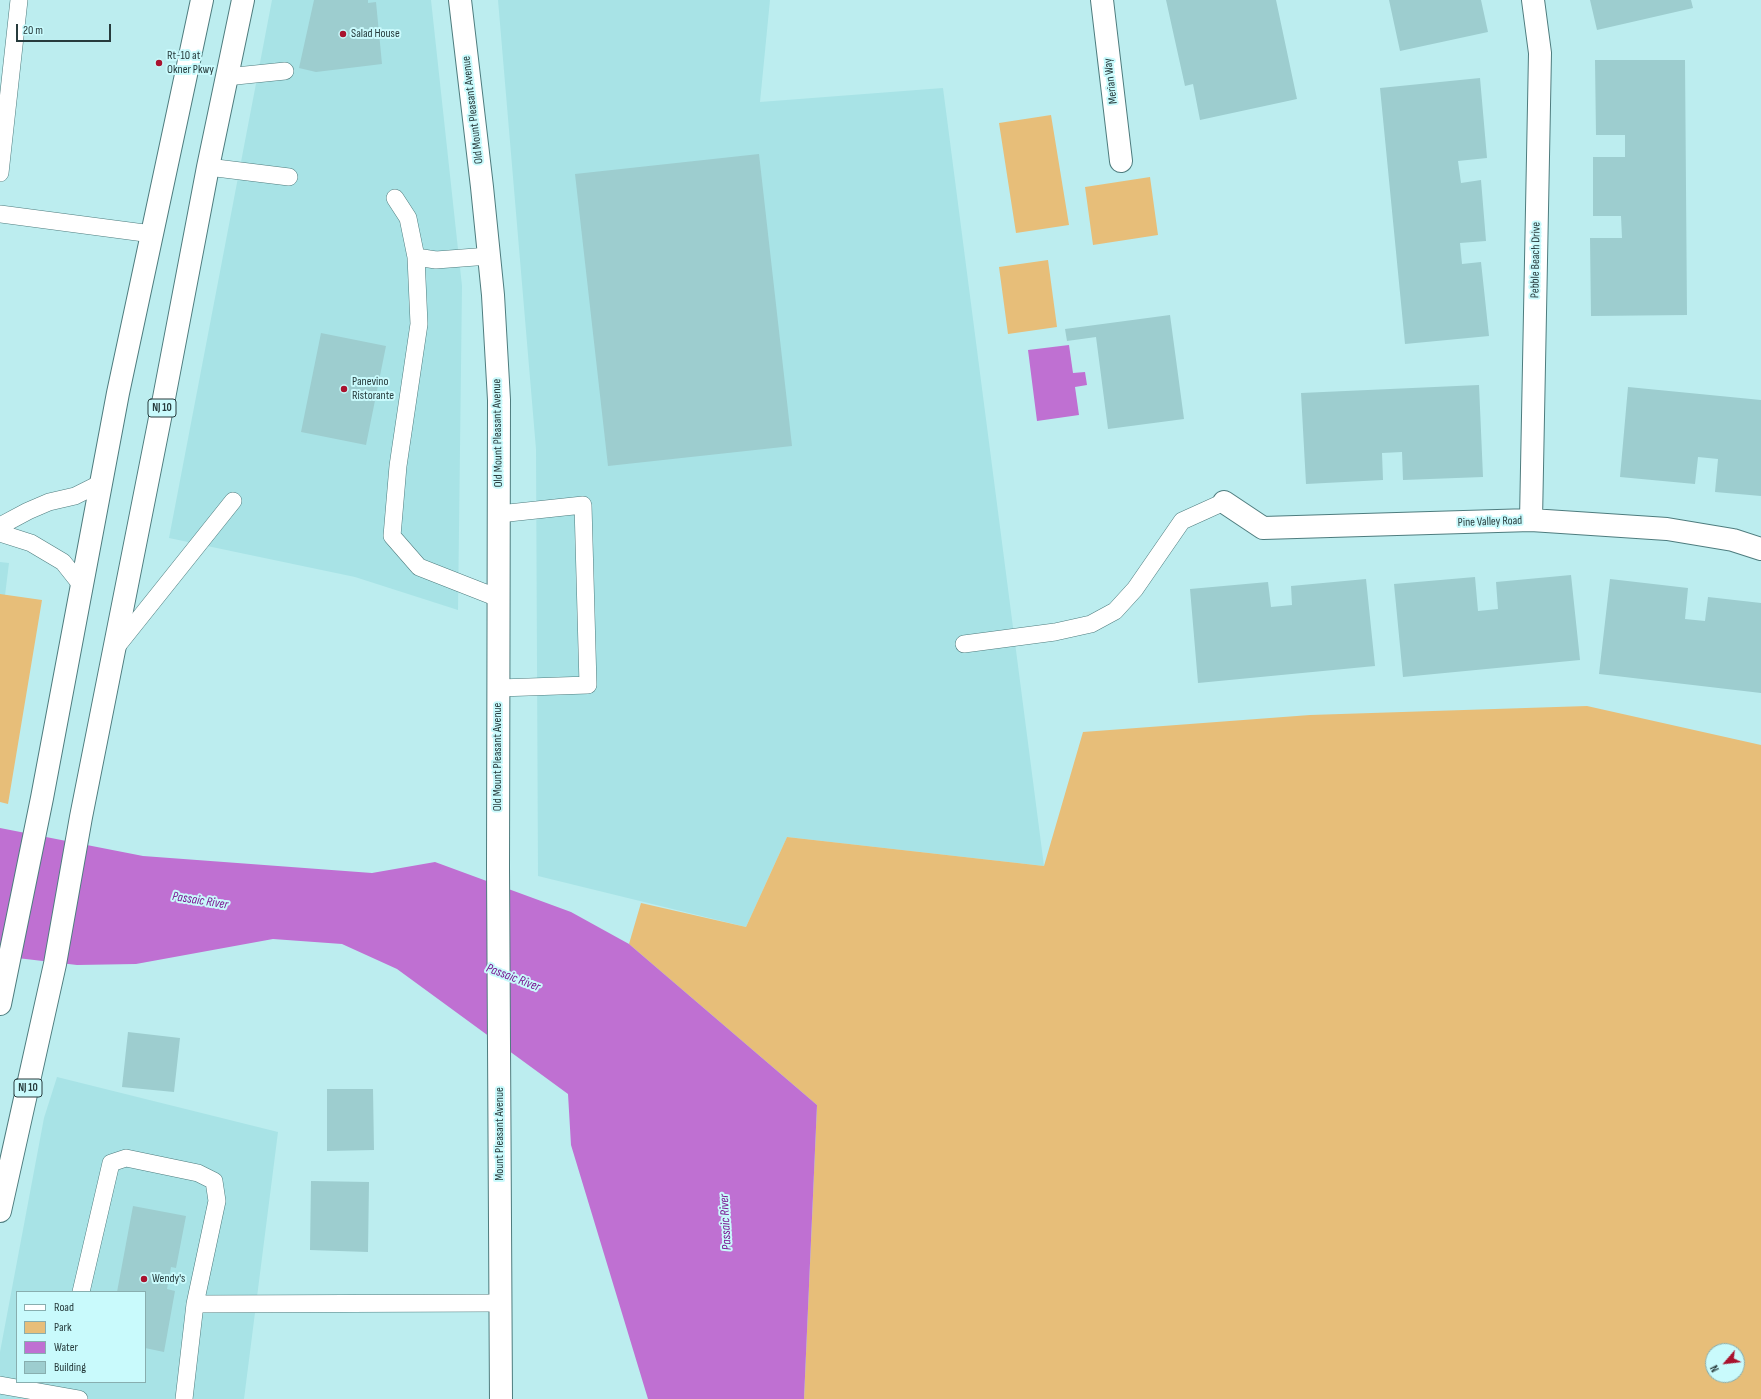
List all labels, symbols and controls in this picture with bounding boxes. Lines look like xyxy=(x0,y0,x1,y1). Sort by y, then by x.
scale bar xyxy=(18,16,113,42)
text: 20 m xyxy=(23,23,43,38)
place label: Salad House xyxy=(351,27,400,41)
marker: Salad House xyxy=(338,29,348,39)
place label: Rt-10 at Okner Pkwy xyxy=(167,49,214,77)
street label: Old Mount Pleasant Avenue xyxy=(459,55,487,165)
street label: Merian Way xyxy=(1101,57,1121,105)
marker: Rt-10 at Okner Pkwy xyxy=(154,58,164,68)
street label: Pebble Beach Drive xyxy=(1528,222,1544,298)
place label: Panevino Ristorante xyxy=(352,375,394,403)
street label: Old Mount Pleasant Avenue xyxy=(490,379,506,487)
marker: Panevino Ristorante xyxy=(339,384,349,394)
road number: NJ 10 xyxy=(148,399,176,417)
street label: Pine Valley Road xyxy=(1457,514,1523,530)
street label: Old Mount Pleasant Avenue xyxy=(491,703,505,811)
water label: Passaic River xyxy=(171,889,229,913)
water label: Passaic River xyxy=(484,961,542,995)
road number: NJ 10 xyxy=(14,1079,42,1097)
street label: Mount Pleasant Avenue xyxy=(493,1087,507,1181)
water label: Passaic River xyxy=(717,1194,735,1250)
place label: Wendy's xyxy=(152,1272,185,1286)
marker: Wendy's xyxy=(139,1274,149,1284)
legend xyxy=(16,1291,146,1383)
text: Road xyxy=(54,1300,74,1315)
text: Park xyxy=(54,1320,72,1335)
text: Water xyxy=(54,1340,78,1355)
north arrow xyxy=(1705,1343,1745,1383)
text: Building xyxy=(54,1360,86,1375)
text: N xyxy=(1708,1363,1722,1374)

